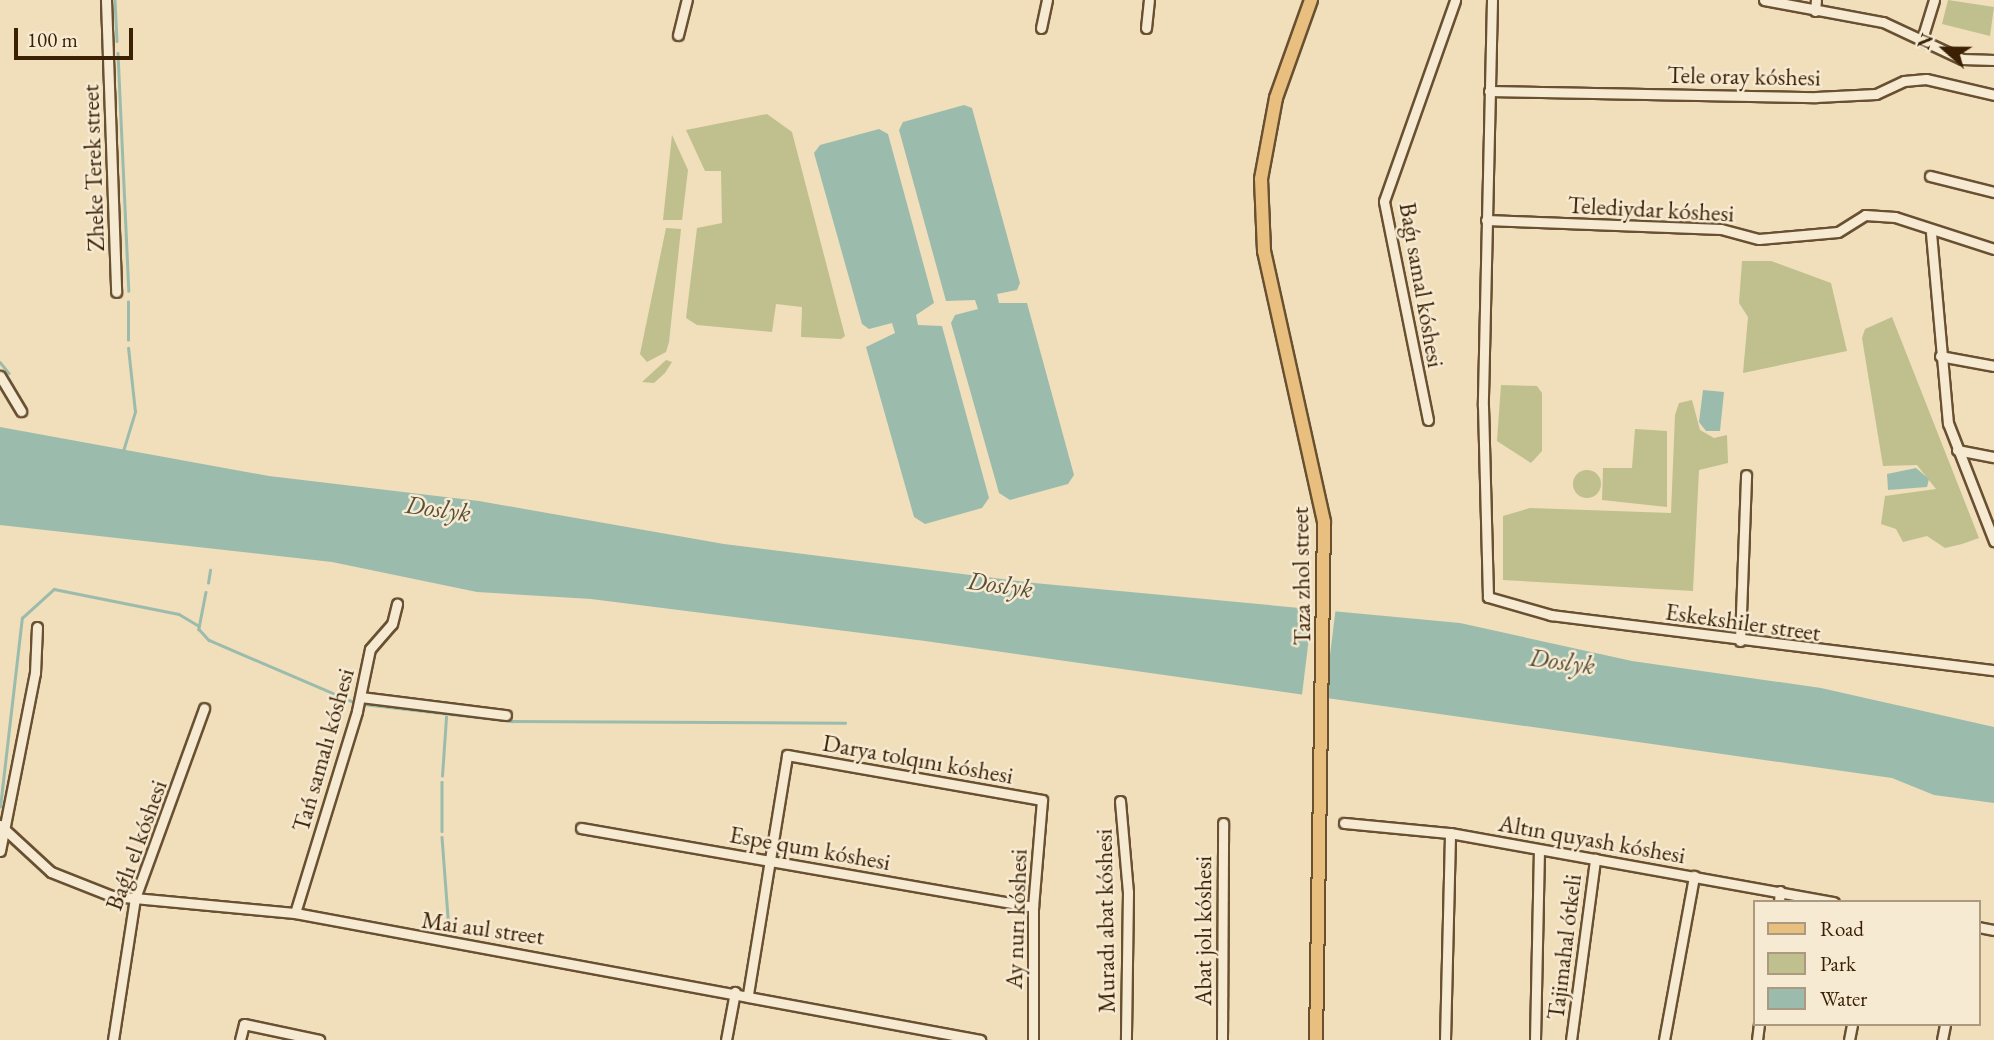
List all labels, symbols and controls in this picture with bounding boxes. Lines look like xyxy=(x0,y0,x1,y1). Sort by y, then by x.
scale bar xyxy=(18,14,136,58)
north arrow xyxy=(1910,14,1980,84)
text: 100 m xyxy=(27,26,78,53)
text: N xyxy=(1911,30,1939,53)
street label: Tele oray kóshesi xyxy=(1667,60,1821,92)
street label: Zheke Terek street xyxy=(76,84,110,252)
street label: Telediydar kóshesi xyxy=(1567,190,1735,228)
street label: Baǵı samal kóshesi xyxy=(1393,200,1451,370)
water label: Doslyk xyxy=(403,489,473,529)
street label: Taza zhol street xyxy=(1285,506,1317,646)
water label: Doslyk xyxy=(965,565,1035,605)
street label: Eskekshiler street xyxy=(1664,597,1822,647)
water label: Doslyk xyxy=(1527,642,1597,682)
street label: Tań samalı kóshesi xyxy=(286,665,360,835)
street label: Darya tolqını kóshesi xyxy=(820,728,1016,790)
street label: Baǵlı el kóshesi xyxy=(99,776,173,914)
street label: Altın quyash kóshesi xyxy=(1496,808,1688,870)
street label: Espe qum kóshesi xyxy=(727,820,893,876)
street label: Muradı abat kóshesi xyxy=(1089,829,1121,1013)
street label: Ay nurı kóshesi xyxy=(999,848,1033,990)
street label: Abat jolı kóshesi xyxy=(1189,856,1217,1006)
street label: Tajimahal ótkeli xyxy=(1541,872,1587,1022)
legend xyxy=(1752,900,1980,1026)
street label: Mai aul street xyxy=(420,905,546,951)
text: Road xyxy=(1820,915,1864,942)
text: Park xyxy=(1820,950,1856,977)
text: Water xyxy=(1820,985,1867,1012)

